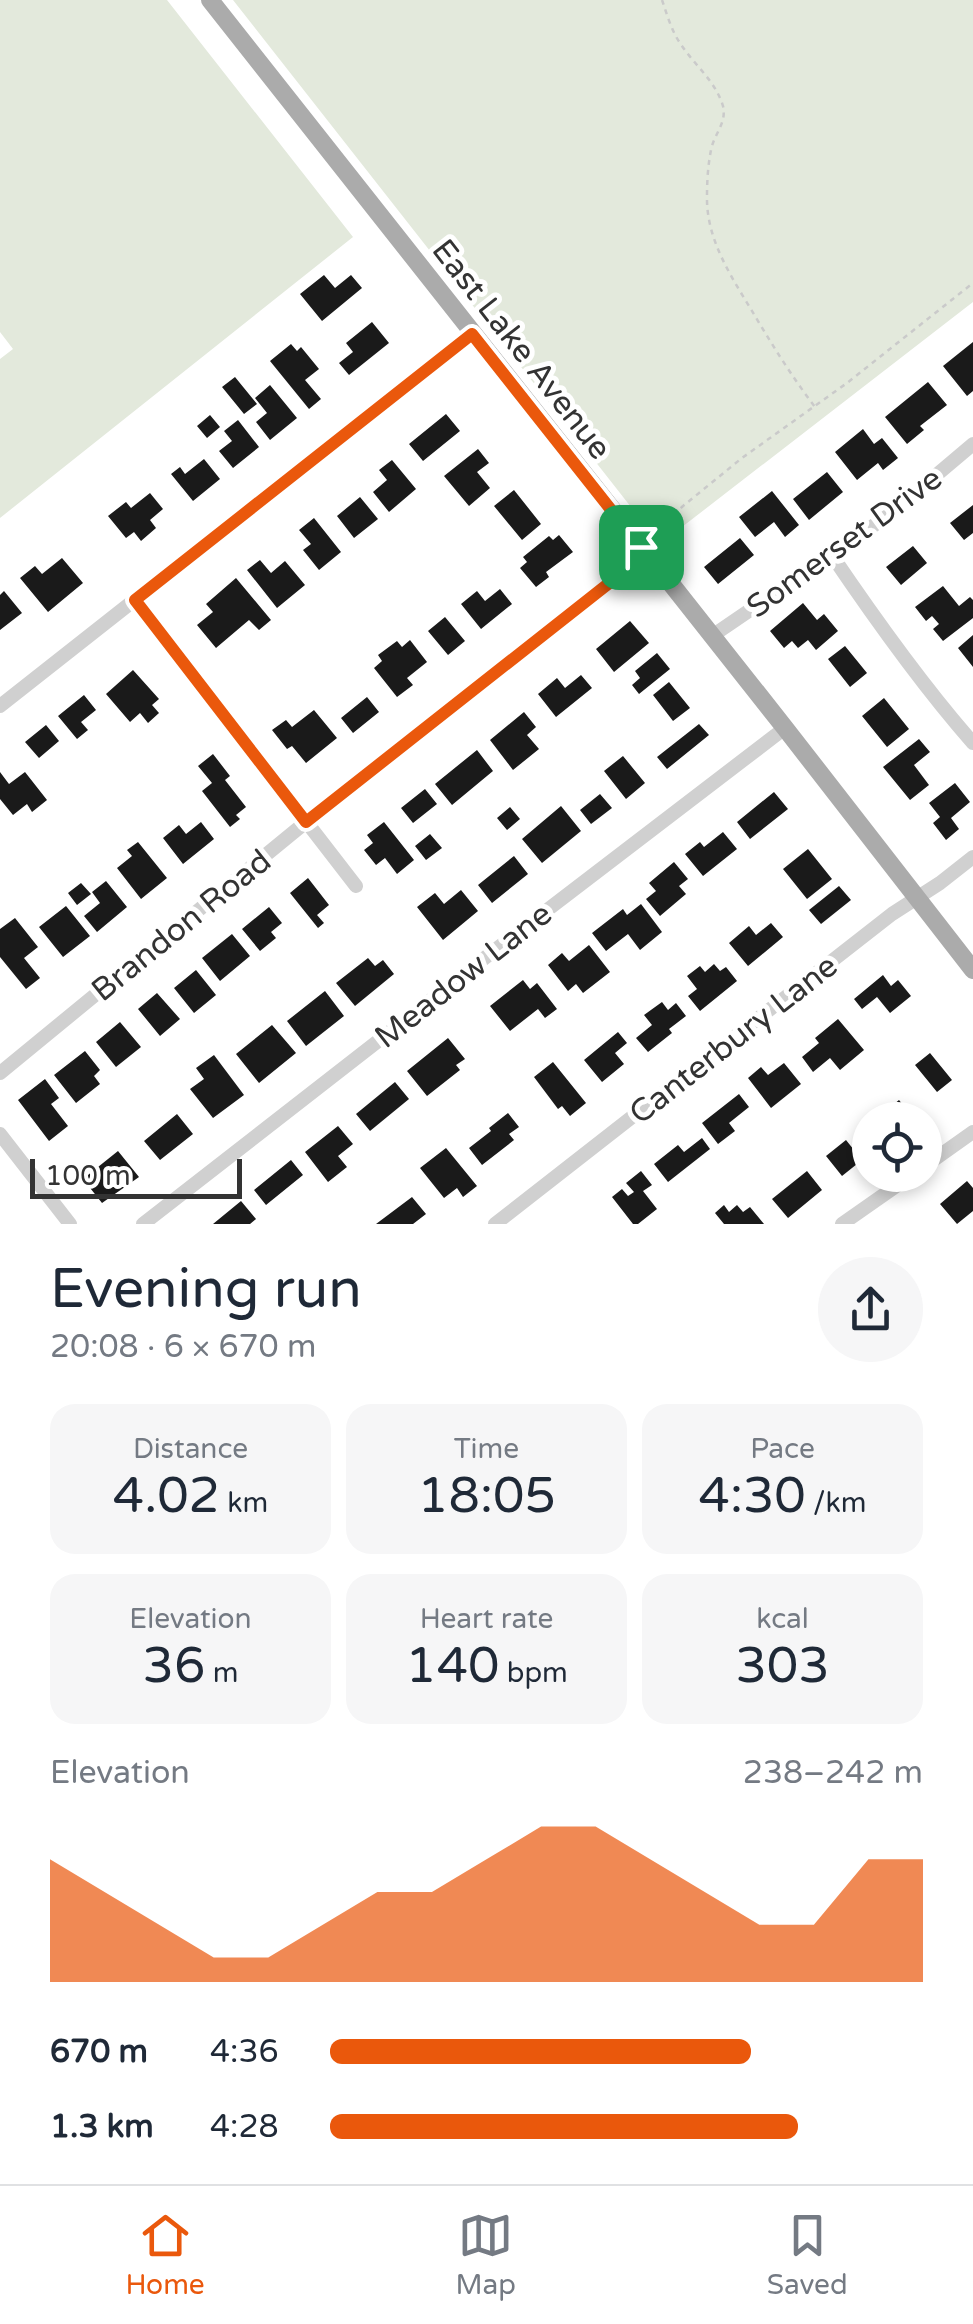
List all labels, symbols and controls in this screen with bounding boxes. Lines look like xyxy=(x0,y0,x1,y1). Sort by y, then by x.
street label: East Lake Avenue xyxy=(424,232,619,467)
street label: Somerset Drive xyxy=(740,459,950,626)
pin xyxy=(599,505,684,590)
icon: arrive xyxy=(614,520,669,575)
street label: Brandon Road xyxy=(84,842,279,1010)
street label: Meadow Lane xyxy=(368,895,560,1057)
street label: Canterbury Lane xyxy=(622,947,845,1133)
map controls xyxy=(852,1102,942,1192)
button: locate xyxy=(852,1102,942,1192)
scale bar xyxy=(30,1154,242,1198)
text: 100 m xyxy=(45,1159,131,1193)
text: Evening run xyxy=(50,1257,362,1323)
button: share xyxy=(818,1257,923,1362)
text: 20:08 · 6 × 670 m xyxy=(50,1328,316,1366)
text: Distance xyxy=(133,1432,248,1466)
text: Time xyxy=(454,1432,519,1466)
text: Pace xyxy=(750,1432,815,1466)
text: 4.02 xyxy=(113,1466,220,1526)
text: 18:05 xyxy=(417,1466,556,1526)
text: 4:30 xyxy=(699,1466,806,1526)
text: km xyxy=(220,1486,268,1520)
text: /km xyxy=(806,1486,866,1520)
text: Elevation xyxy=(129,1602,252,1636)
text: Heart rate xyxy=(420,1602,553,1636)
text: kcal xyxy=(756,1602,809,1636)
text: 36 xyxy=(143,1636,205,1696)
text: 140 xyxy=(405,1636,499,1696)
text: 303 xyxy=(735,1636,830,1696)
text: m xyxy=(205,1656,238,1690)
text: bpm xyxy=(499,1656,568,1690)
text: Elevation xyxy=(50,1754,190,1792)
text: 238–242 m xyxy=(743,1754,923,1792)
text: 670 m xyxy=(50,2033,148,2071)
text: 4:36 xyxy=(210,2033,279,2071)
text: 1.3 km xyxy=(50,2108,154,2146)
text: 4:28 xyxy=(210,2108,279,2146)
tab: Home xyxy=(125,2208,205,2302)
tab: Map xyxy=(455,2208,516,2302)
tab: Saved xyxy=(767,2208,848,2302)

